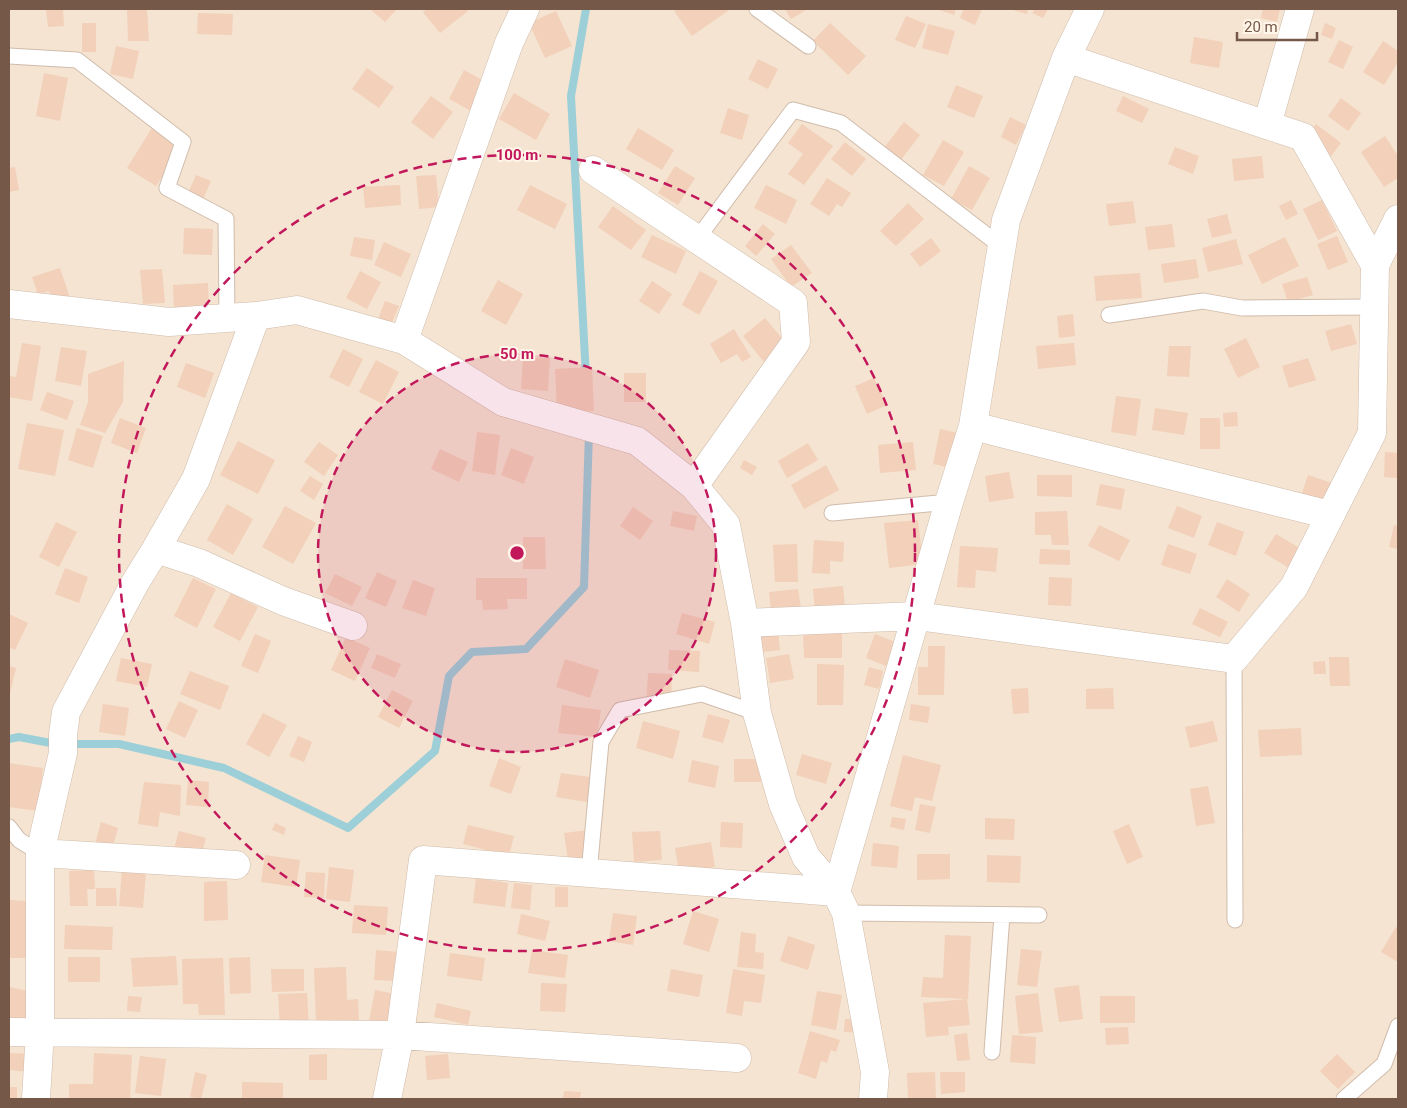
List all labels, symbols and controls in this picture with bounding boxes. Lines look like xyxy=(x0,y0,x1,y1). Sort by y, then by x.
scale bar xyxy=(1237,10,1317,42)
text: 20 m xyxy=(1244,18,1278,36)
text: 100 m xyxy=(496,146,538,164)
text: 50 m xyxy=(500,345,534,363)
centre of rings xyxy=(508,544,526,562)

